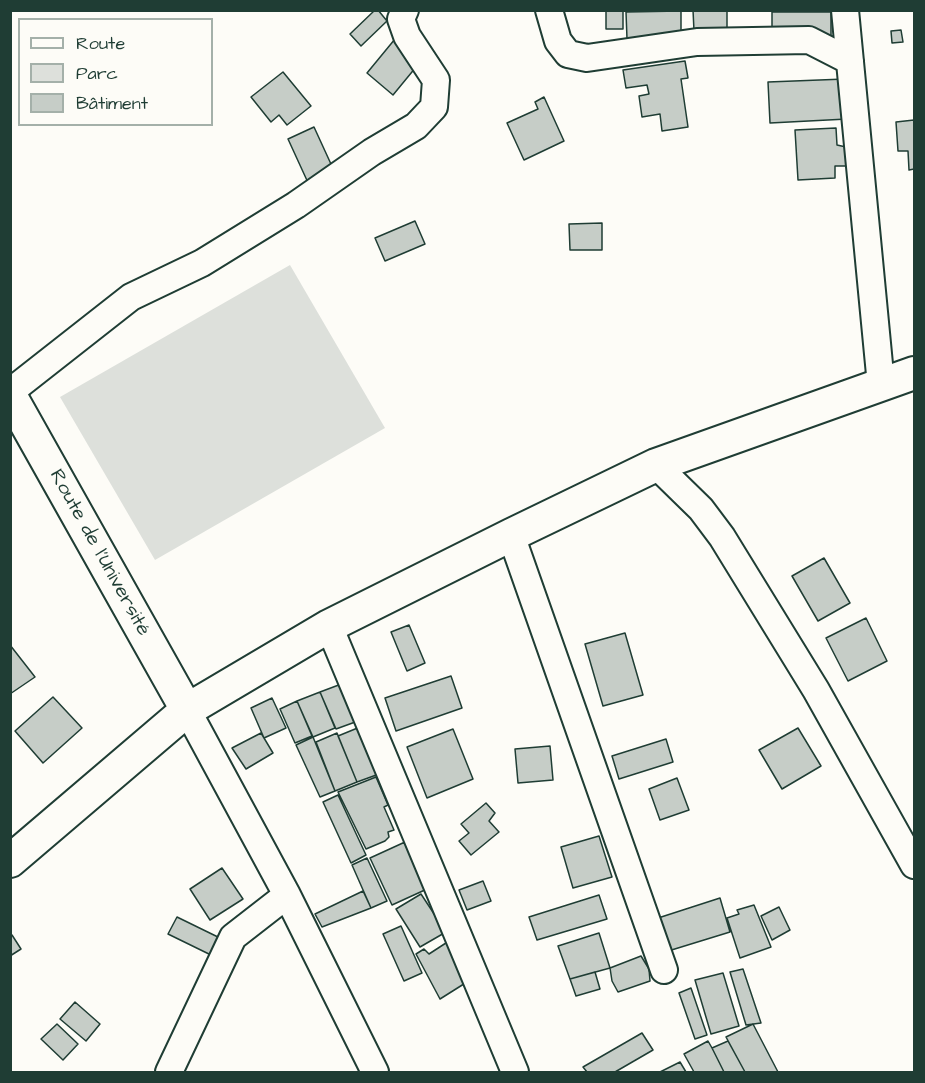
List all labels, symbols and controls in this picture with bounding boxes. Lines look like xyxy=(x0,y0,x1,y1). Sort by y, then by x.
legend xyxy=(18,18,213,126)
text: Route xyxy=(76,31,125,56)
text: Parc xyxy=(76,61,118,86)
text: Bâtiment xyxy=(76,91,148,116)
street label: Route de l'Université xyxy=(43,466,155,640)

